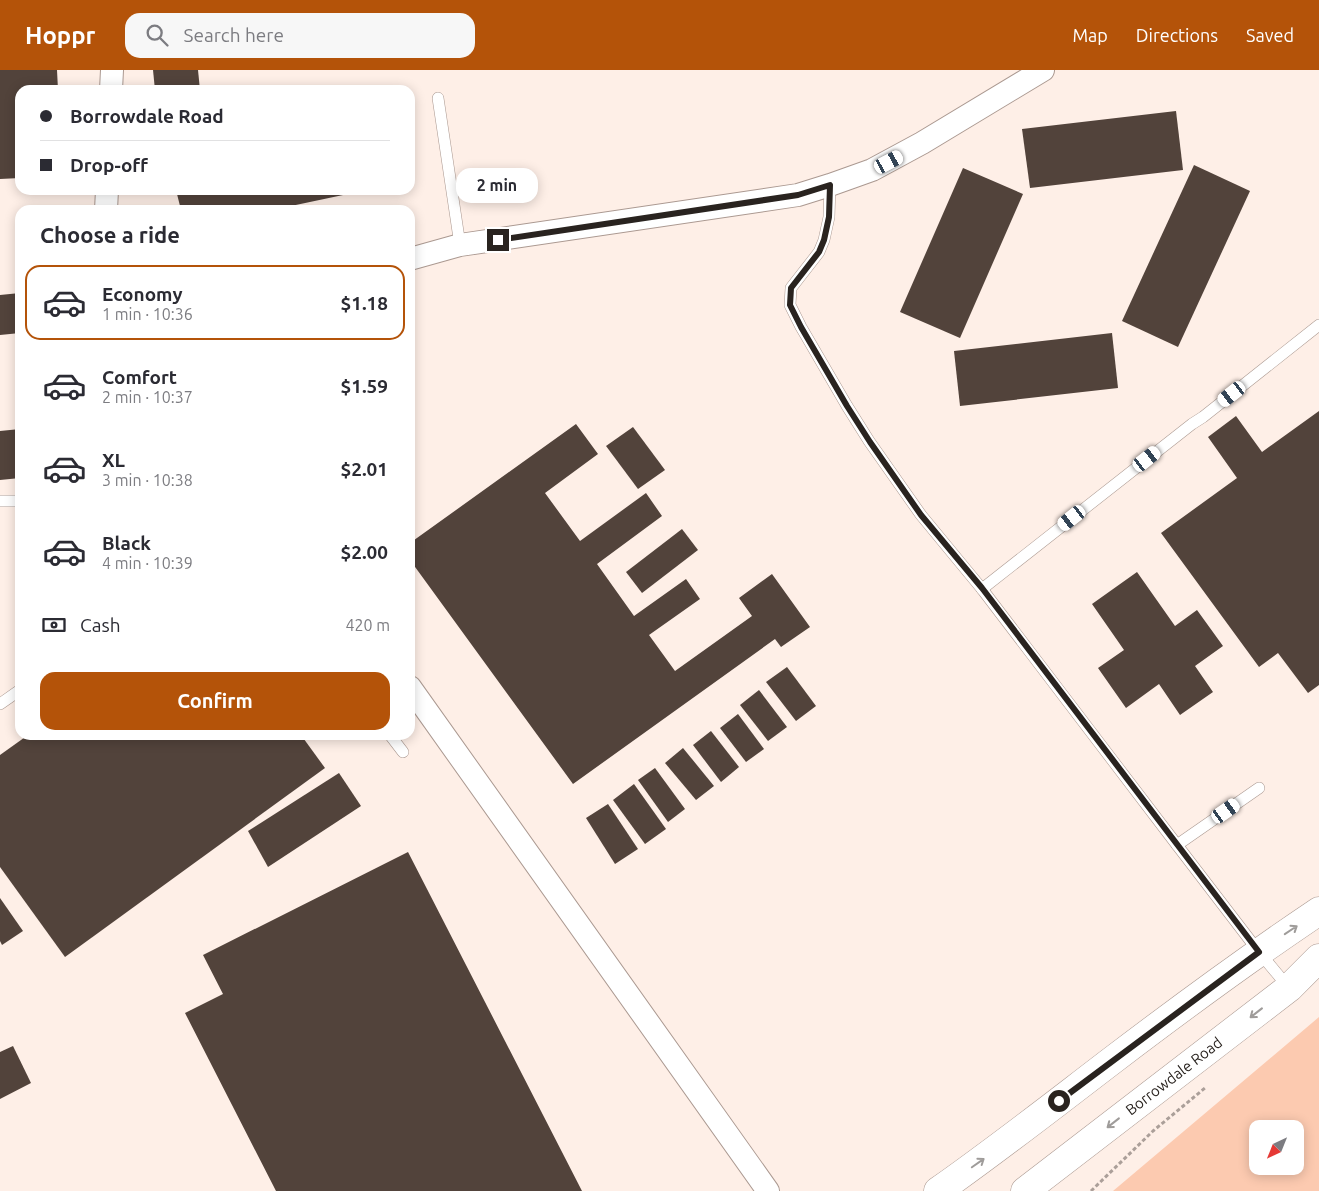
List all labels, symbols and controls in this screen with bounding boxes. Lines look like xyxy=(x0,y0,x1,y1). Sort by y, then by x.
search box xyxy=(125,13,475,58)
icon: search xyxy=(143,21,171,49)
text: Hoppr xyxy=(25,22,95,49)
text: Search here xyxy=(183,24,284,46)
text: Map xyxy=(1072,25,1108,45)
text: Directions xyxy=(1136,25,1218,45)
text: Saved xyxy=(1246,25,1294,45)
text: Borrowdale Road xyxy=(70,105,224,127)
car xyxy=(872,148,905,176)
text: Drop-off xyxy=(70,154,148,176)
callout: 2 min xyxy=(457,168,539,202)
text: 2 min xyxy=(477,176,517,194)
text: Choose a ride xyxy=(40,222,180,247)
route end xyxy=(487,229,509,251)
icon: car xyxy=(42,280,87,325)
text: Economy xyxy=(102,283,183,305)
text: $1.18 xyxy=(340,292,388,314)
text: 1 min · 10:36 xyxy=(102,305,193,323)
icon: car xyxy=(42,363,87,408)
text: Comfort xyxy=(102,366,177,388)
text: $1.59 xyxy=(340,375,388,397)
car xyxy=(1215,379,1248,409)
text: 2 min · 10:37 xyxy=(102,388,193,406)
car xyxy=(1130,444,1163,474)
icon: car xyxy=(42,446,87,491)
text: XL xyxy=(102,449,125,471)
text: $2.01 xyxy=(340,458,388,480)
text: 3 min · 10:38 xyxy=(102,471,193,489)
car xyxy=(1055,503,1088,533)
icon: car xyxy=(42,529,87,574)
text: Black xyxy=(102,532,151,554)
text: $2.00 xyxy=(340,541,388,563)
text: 4 min · 10:39 xyxy=(102,554,193,572)
icon: cash xyxy=(40,611,68,639)
text: Cash xyxy=(80,614,121,636)
text: 420 m xyxy=(345,616,390,634)
button: Confirm xyxy=(40,672,390,730)
car xyxy=(1209,796,1242,826)
one-way arrow xyxy=(1283,925,1297,935)
one-way arrow xyxy=(1249,1008,1263,1018)
street label: Borrowdale Road xyxy=(1122,1034,1225,1118)
route start xyxy=(1048,1090,1070,1112)
one-way arrow xyxy=(1106,1118,1120,1128)
north arrow xyxy=(1249,1120,1304,1175)
map controls xyxy=(1249,1120,1304,1175)
one-way arrow xyxy=(971,1158,985,1168)

